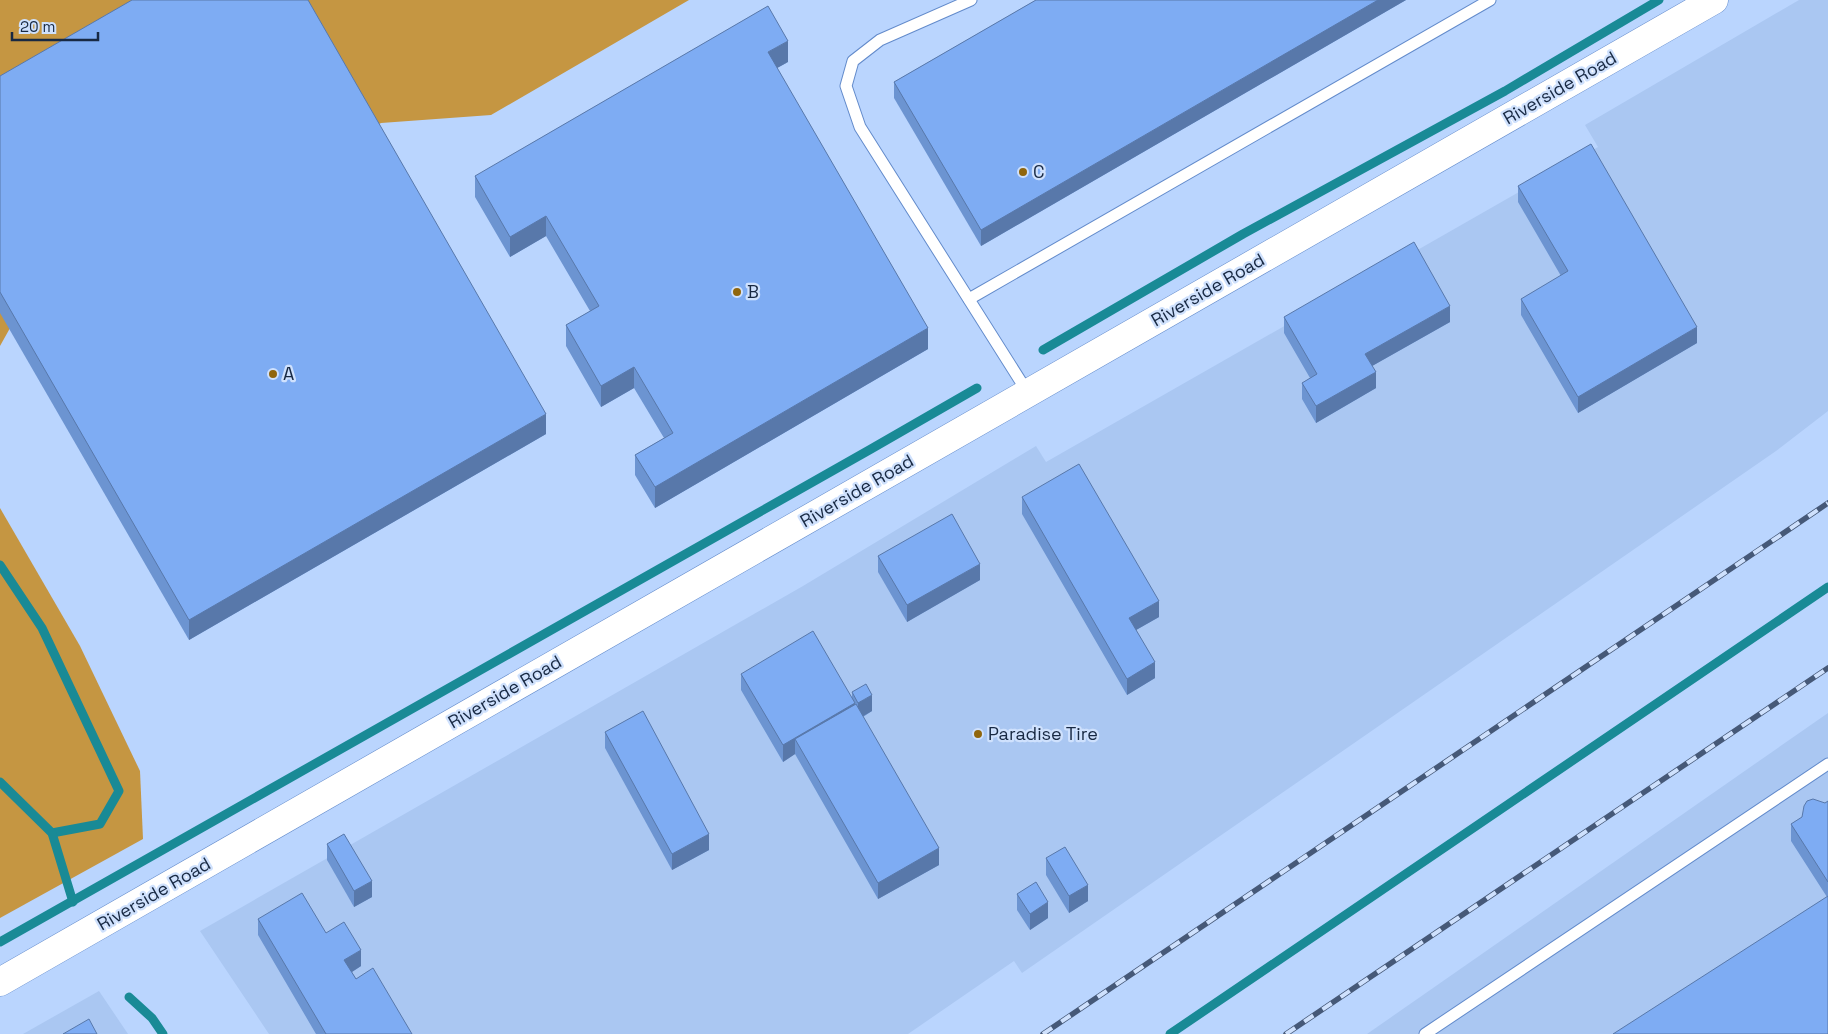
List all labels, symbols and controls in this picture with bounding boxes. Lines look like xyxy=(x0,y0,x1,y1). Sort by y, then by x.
scale bar xyxy=(12,10,99,42)
text: 20 m xyxy=(20,17,55,36)
street label: Riverside Road xyxy=(1499,46,1621,129)
place label: C xyxy=(1033,160,1045,183)
marker: C xyxy=(1017,166,1029,178)
street label: Riverside Road xyxy=(1147,248,1269,331)
place label: B xyxy=(747,280,759,303)
marker: B xyxy=(731,286,743,298)
place label: A xyxy=(283,362,294,385)
marker: A xyxy=(267,368,279,380)
street label: Riverside Road xyxy=(796,449,918,532)
street label: Riverside Road xyxy=(444,650,566,733)
place label: Paradise Tire xyxy=(988,722,1098,745)
marker: Paradise Tire xyxy=(972,728,984,740)
street label: Riverside Road xyxy=(93,852,215,935)

